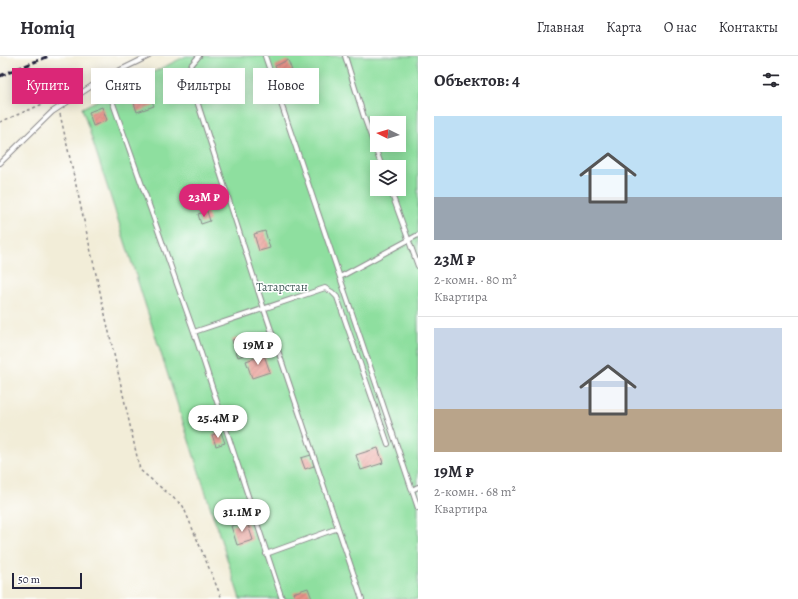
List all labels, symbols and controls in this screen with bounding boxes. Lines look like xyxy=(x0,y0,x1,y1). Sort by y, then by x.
text: Homiq xyxy=(20,15,75,41)
text: Главная xyxy=(537,18,584,37)
text: Карта xyxy=(606,18,642,37)
text: О нас xyxy=(664,18,697,37)
text: Контакты xyxy=(719,18,778,37)
chip: Купить xyxy=(12,68,83,104)
chip: Снять xyxy=(91,68,155,104)
chip: Фильтры xyxy=(163,68,245,104)
chip: Новое xyxy=(253,68,319,104)
text: Объектов: 4 xyxy=(434,69,520,92)
icon: filters xyxy=(760,69,782,91)
north arrow xyxy=(370,116,406,152)
map controls xyxy=(370,116,406,196)
icon: home xyxy=(572,142,644,214)
button: layers xyxy=(370,160,406,196)
pin: 23M ₽ xyxy=(176,184,232,218)
text: 23M ₽ xyxy=(188,188,220,205)
text: 23M ₽ xyxy=(434,248,475,271)
text: 2-комн. · 80 m² xyxy=(434,271,517,288)
park label: Татарстан xyxy=(256,279,308,295)
text: Квартира xyxy=(434,288,488,305)
pin: 19M ₽ xyxy=(230,332,286,366)
text: 19M ₽ xyxy=(243,336,273,353)
icon: home xyxy=(572,354,644,426)
pin: 25.4M ₽ xyxy=(181,405,255,439)
text: 25.4M ₽ xyxy=(197,409,239,426)
text: 19M ₽ xyxy=(434,460,474,483)
text: 2-комн. · 68 m² xyxy=(434,483,516,500)
pin: 31.1M ₽ xyxy=(205,499,279,533)
text: Квартира xyxy=(434,500,488,517)
text: 31.1M ₽ xyxy=(223,503,261,520)
scale bar xyxy=(12,571,82,590)
text: 50 m xyxy=(18,572,40,587)

